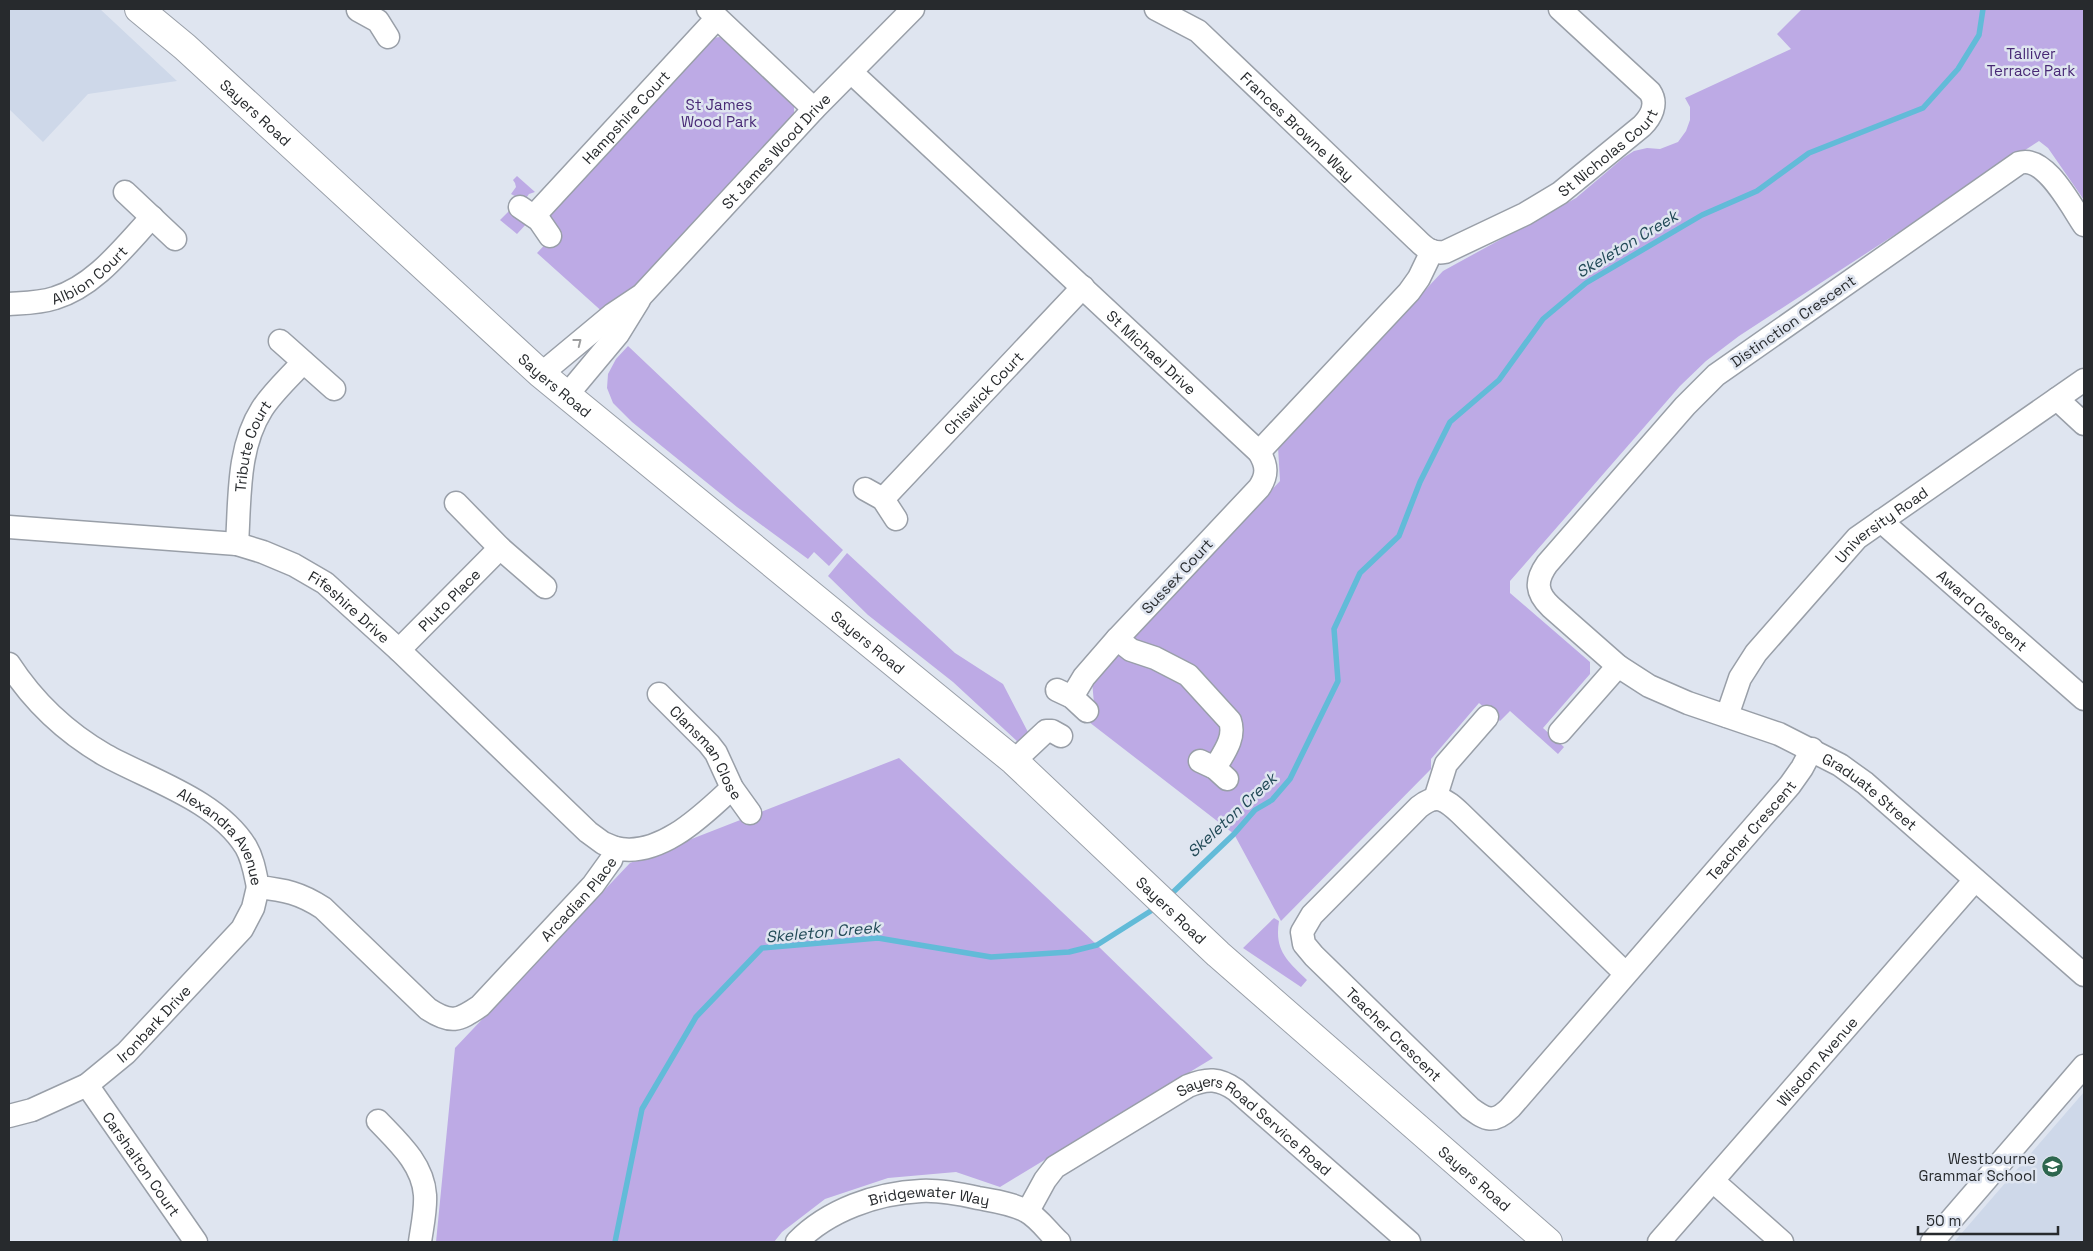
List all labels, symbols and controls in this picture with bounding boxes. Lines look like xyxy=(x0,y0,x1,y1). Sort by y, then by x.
park label: Talliver Terrace Park xyxy=(1987,44,2075,80)
street label: Hampshire Court xyxy=(578,66,674,168)
street label: Frances Browne Way xyxy=(1237,67,1358,185)
street label: Sayers Road xyxy=(216,75,295,150)
street label: St James Wood Drive xyxy=(717,89,834,213)
park label: St James Wood Park xyxy=(681,95,757,131)
street label: St Nicholas Court xyxy=(1554,106,1661,201)
water label: Skeleton Creek xyxy=(1572,204,1684,283)
street label: Albion Court xyxy=(49,241,131,308)
street label: Distinction Crescent xyxy=(1727,271,1859,371)
street label: St Michael Drive xyxy=(1103,306,1201,399)
one-way arrow xyxy=(572,339,582,348)
street label: Chiswick Court xyxy=(939,347,1027,438)
street label: Sayers Road xyxy=(515,349,596,421)
street label: Tribute Court xyxy=(230,396,275,493)
street label: University Road xyxy=(1830,482,1931,567)
street label: Sussex Court xyxy=(1137,534,1217,618)
street label: Pluto Place xyxy=(414,564,484,635)
street label: Award Crescent xyxy=(1933,565,2032,655)
street label: Fifeshire Drive xyxy=(305,566,394,647)
street label: Sayers Road xyxy=(828,606,909,678)
street label: Clansman Close xyxy=(666,701,747,803)
street label: Graduate Street xyxy=(1819,748,1921,834)
water label: Skeleton Creek xyxy=(1183,766,1283,862)
street label: Teacher Crescent xyxy=(1702,776,1800,884)
street label: Alexandra Avenue xyxy=(174,783,267,887)
street label: Arcadian Place xyxy=(536,852,620,945)
street label: Sayers Road xyxy=(1132,872,1211,948)
water label: Skeleton Creek xyxy=(765,916,884,947)
street label: Ironbark Drive xyxy=(113,981,195,1066)
street label: Teacher Crescent xyxy=(1342,983,1446,1085)
street label: Wisdom Avenue xyxy=(1772,1012,1861,1110)
street label: Sayers Road Service Road xyxy=(1172,1071,1336,1179)
street label: Carshalton Court xyxy=(99,1108,185,1220)
street label: Sayers Road xyxy=(1435,1142,1515,1215)
place label: Westbourne Grammar School xyxy=(1919,1149,2036,1185)
school or university icon: Westbourne Grammar School xyxy=(2040,1155,2064,1179)
street label: Bridgewater Way xyxy=(866,1181,991,1209)
scale bar xyxy=(1918,1204,2058,1236)
text: 50 m xyxy=(1926,1211,1961,1230)

